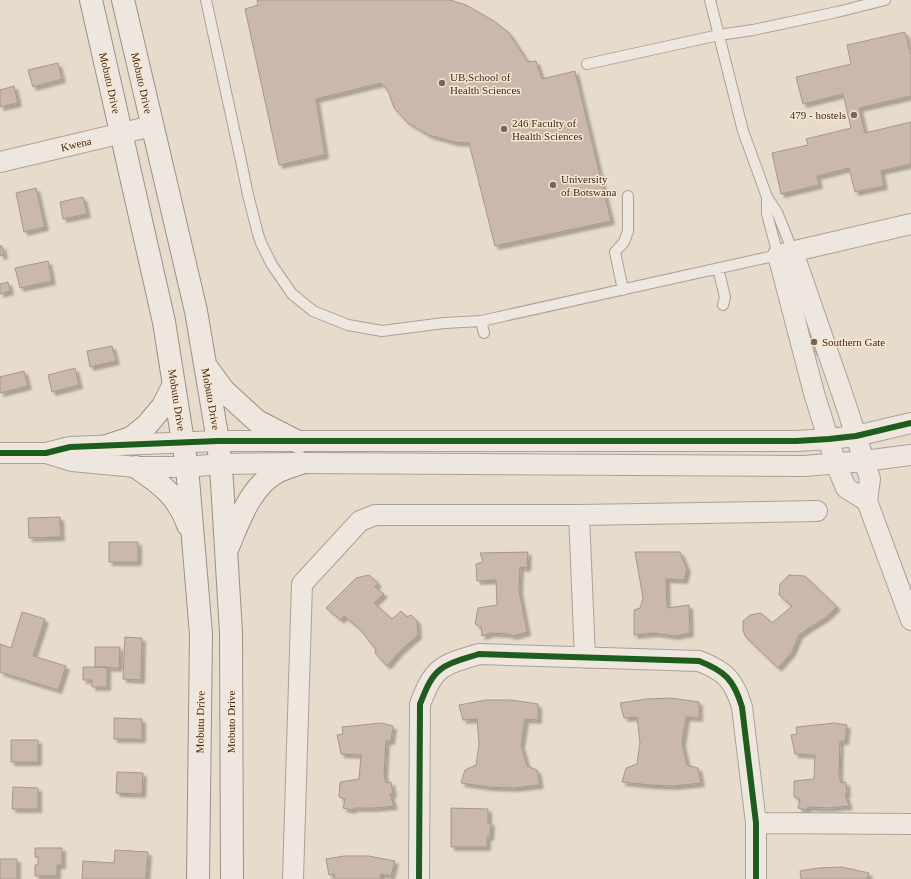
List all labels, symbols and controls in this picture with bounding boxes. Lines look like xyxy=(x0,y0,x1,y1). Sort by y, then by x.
street label: Mobutu Drive xyxy=(97,51,123,115)
street label: Mobuto Drive xyxy=(129,51,155,115)
place label: UB,School of Health Sciences xyxy=(450,71,521,96)
marker: UB,School of Health Sciences xyxy=(437,78,447,88)
place label: 479 - hostels xyxy=(790,109,846,121)
marker: 479 - hostels xyxy=(849,110,859,120)
place label: 246 Faculty of Health Sciences xyxy=(512,117,583,142)
marker: 246 Faculty of Health Sciences xyxy=(499,124,509,134)
street label: Kwena xyxy=(59,135,93,153)
place label: University of Botswana xyxy=(561,173,616,198)
marker: University of Botswana xyxy=(548,180,558,190)
place label: Southern Gate xyxy=(822,336,885,348)
marker: Southern Gate xyxy=(809,337,819,347)
street label: Mobuto Drive xyxy=(200,367,222,431)
street label: Mobutu Drive xyxy=(166,368,188,432)
street label: Mobutu Drive xyxy=(193,690,207,753)
street label: Mobuto Drive xyxy=(225,691,237,753)

